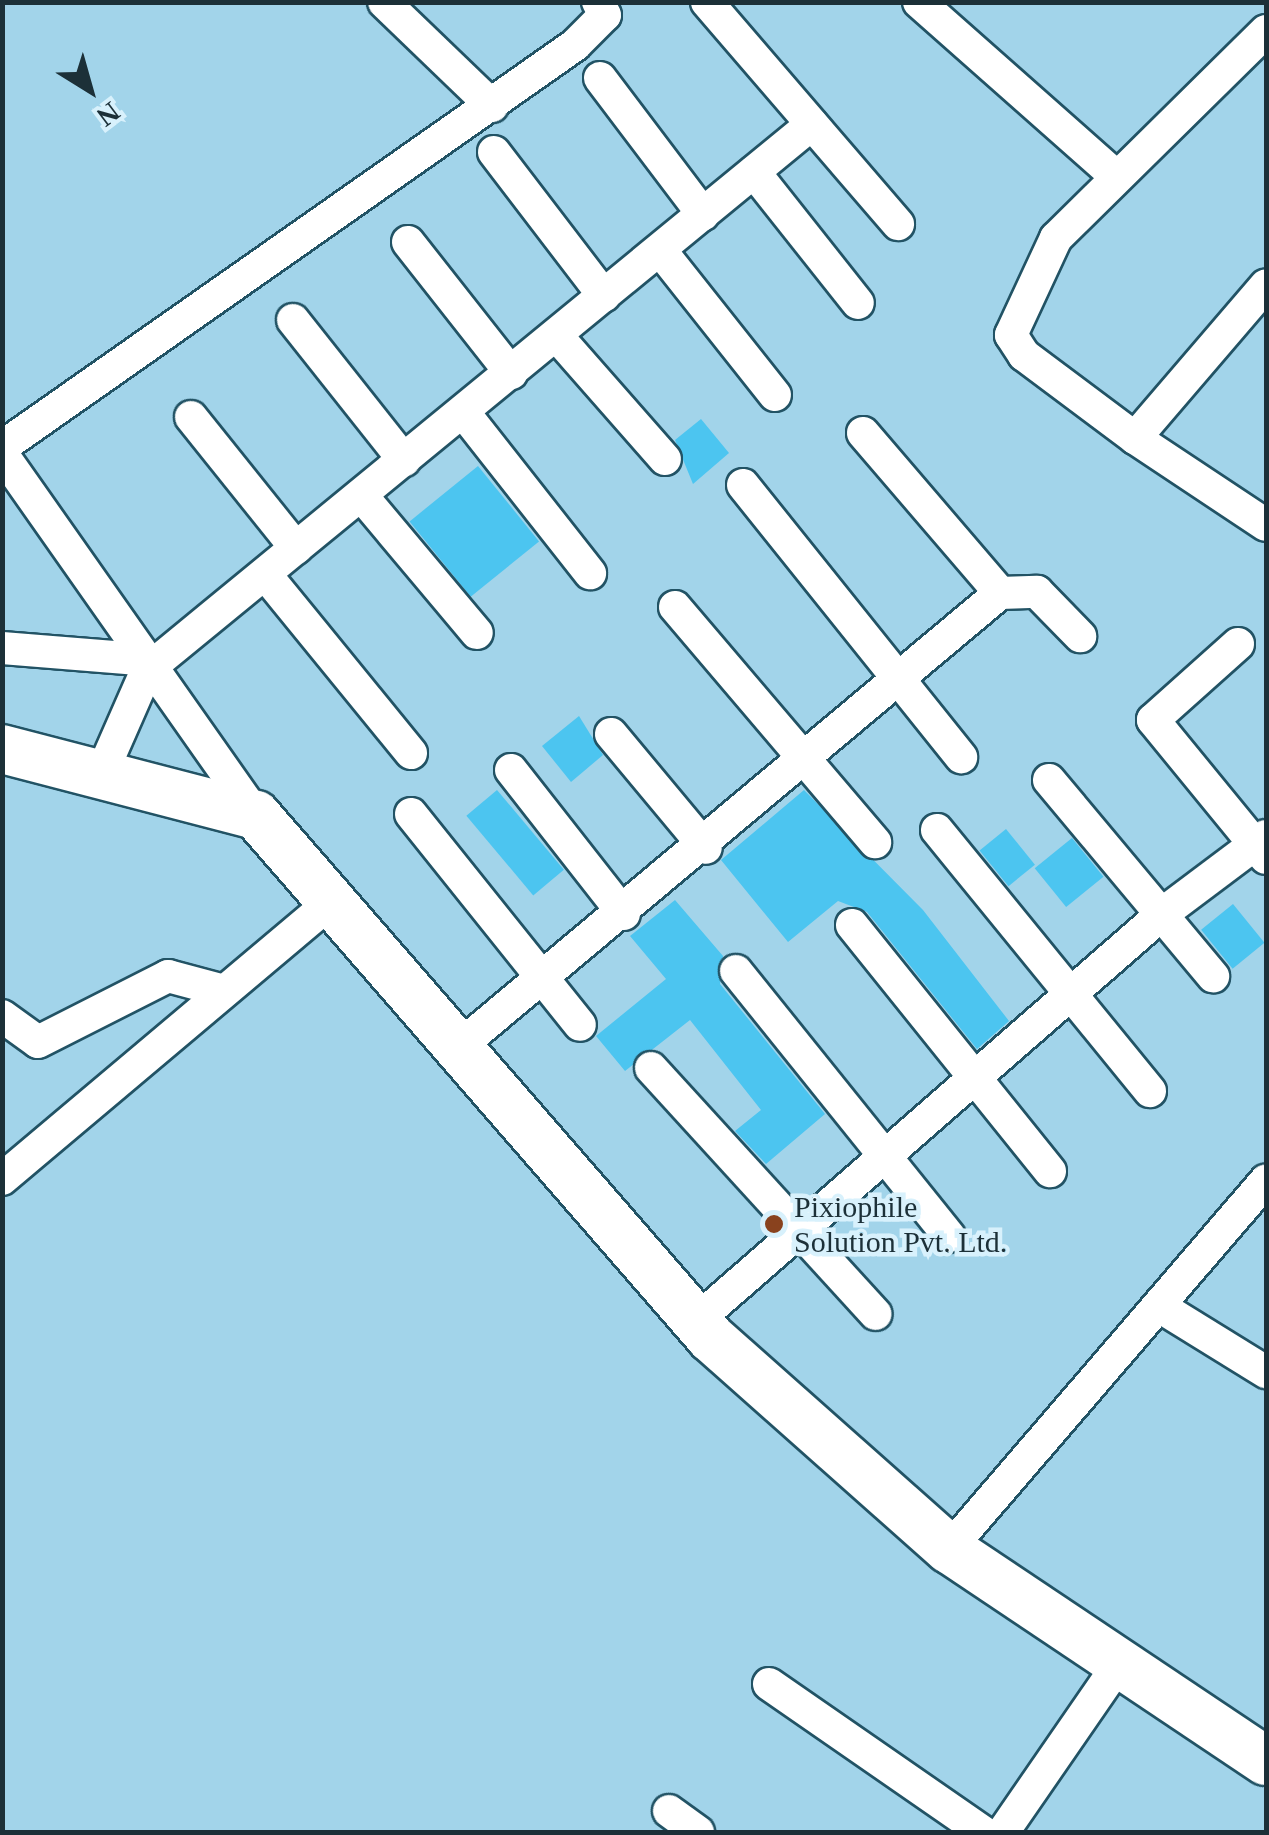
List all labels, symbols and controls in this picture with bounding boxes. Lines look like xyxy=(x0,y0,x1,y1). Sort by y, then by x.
north arrow xyxy=(40,40,140,140)
text: N xyxy=(91,96,126,133)
place label: Pixiophile Solution Pvt. Ltd. xyxy=(794,1189,1007,1260)
marker: Pixiophile Solution Pvt. Ltd. xyxy=(763,1213,785,1235)

